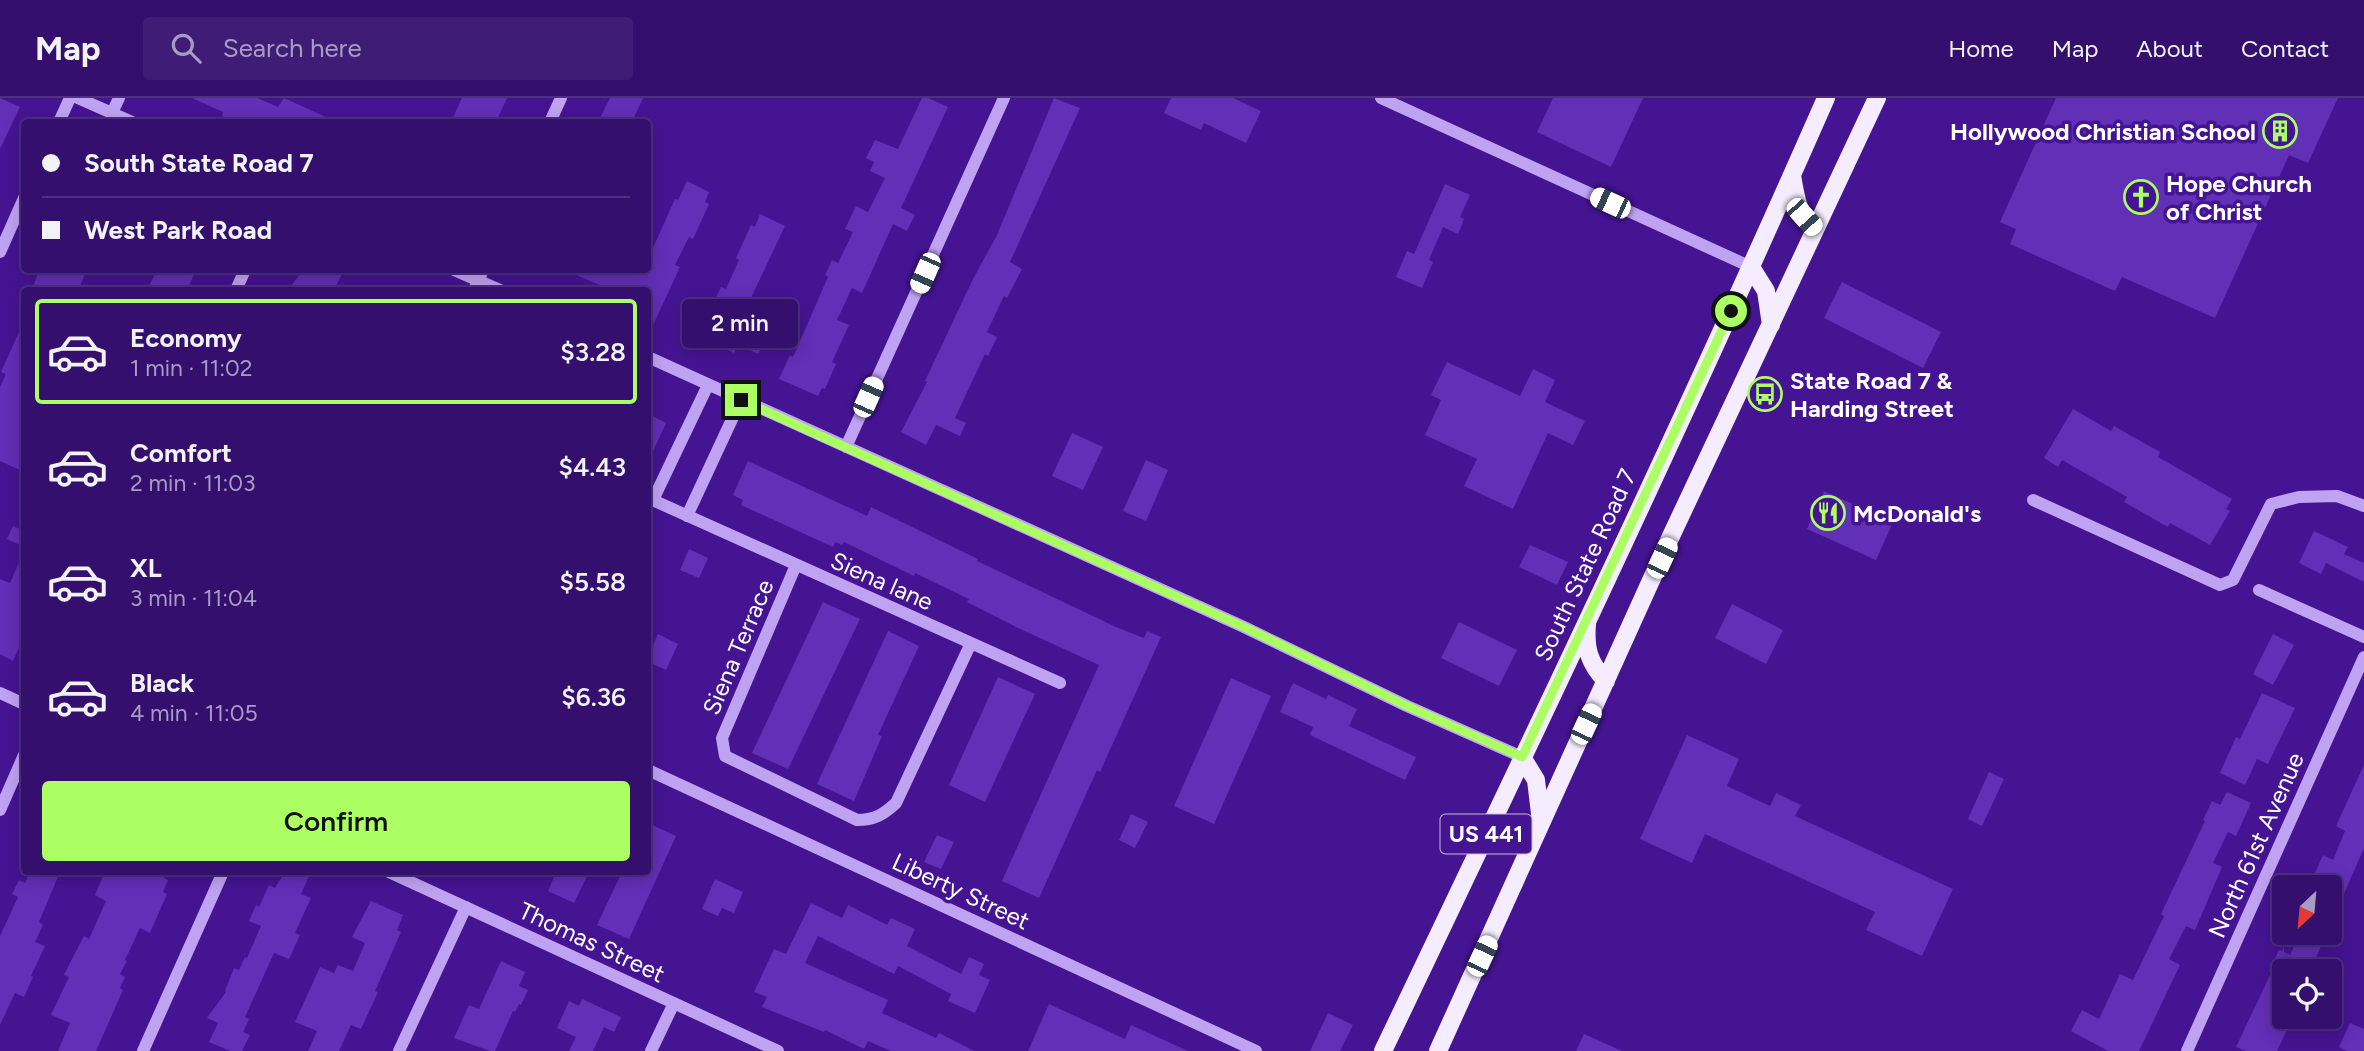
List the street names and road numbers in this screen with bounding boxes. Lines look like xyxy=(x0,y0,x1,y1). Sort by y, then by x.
street label: South State Road 7 xyxy=(1528,464,1642,666)
street label: Siena lane xyxy=(826,546,938,616)
street label: Siena Terrace xyxy=(696,575,780,719)
street label: North 61st Avenue xyxy=(2202,748,2310,942)
road number: US 441 xyxy=(1440,814,1532,854)
street label: Liberty Street xyxy=(888,847,1034,935)
street label: Thomas Street xyxy=(514,896,670,988)

